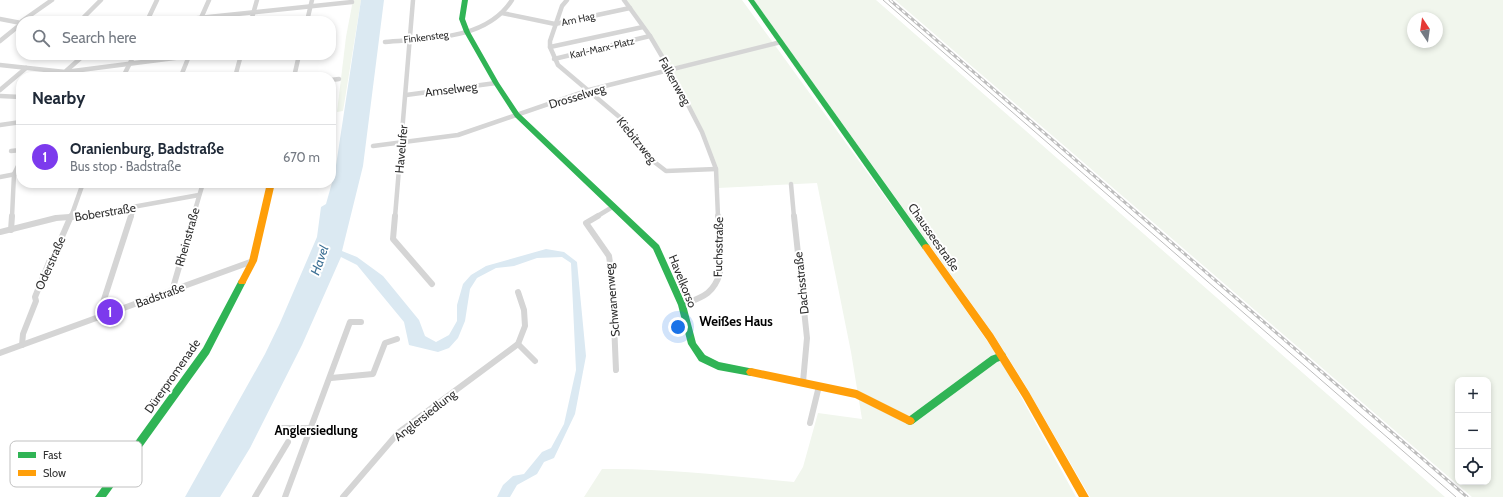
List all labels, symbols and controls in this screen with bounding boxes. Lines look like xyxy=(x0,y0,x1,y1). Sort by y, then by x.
street label: Am Hag xyxy=(560,9,597,29)
north arrow xyxy=(1407,12,1443,48)
search box xyxy=(16,16,336,60)
icon: search xyxy=(30,27,52,49)
street label: Finkensteg xyxy=(403,28,450,46)
text: Search here xyxy=(62,29,137,47)
street label: Karl-Marx-Platz xyxy=(568,34,636,62)
street label: Falkenweg xyxy=(656,54,695,109)
street label: Amselweg xyxy=(424,78,479,100)
street label: Drosselweg xyxy=(547,80,608,112)
text: Nearby xyxy=(32,88,85,108)
street label: Kiebitzweg xyxy=(614,114,661,167)
street label: Havelufer xyxy=(391,124,411,174)
text: Oranienburg, Badstraße xyxy=(70,140,224,158)
text: 1 xyxy=(43,149,47,165)
text: 670 m xyxy=(283,149,320,165)
text: Bus stop · Badstraße xyxy=(70,158,181,174)
street label: Boberstraße xyxy=(73,200,137,224)
street label: Chausseestraße xyxy=(905,200,963,274)
street label: Rheinstraße xyxy=(171,206,203,268)
street label: Fuchsstraße xyxy=(710,217,726,277)
street label: Oderstraße xyxy=(32,234,68,292)
water label: Havel xyxy=(306,243,332,277)
street label: Dachsstraße xyxy=(790,251,812,315)
street label: Havelkorso xyxy=(666,252,701,310)
street label: Schwanenweg xyxy=(601,262,623,337)
street label: Badstraße xyxy=(133,279,187,311)
pin: 1 xyxy=(97,297,123,327)
district label: Weißes Haus xyxy=(699,313,773,329)
your location xyxy=(668,317,688,337)
street label: Dürerpromenade xyxy=(141,336,203,416)
map controls xyxy=(1455,377,1491,485)
button: + xyxy=(1455,377,1491,413)
street label: Anglersiedlung xyxy=(391,385,460,444)
button: − xyxy=(1455,413,1491,449)
district label: Anglersiedlung xyxy=(274,422,358,438)
legend xyxy=(10,441,142,487)
text: Fast xyxy=(43,448,62,462)
button: locate xyxy=(1455,449,1491,485)
text: Slow xyxy=(43,466,66,480)

